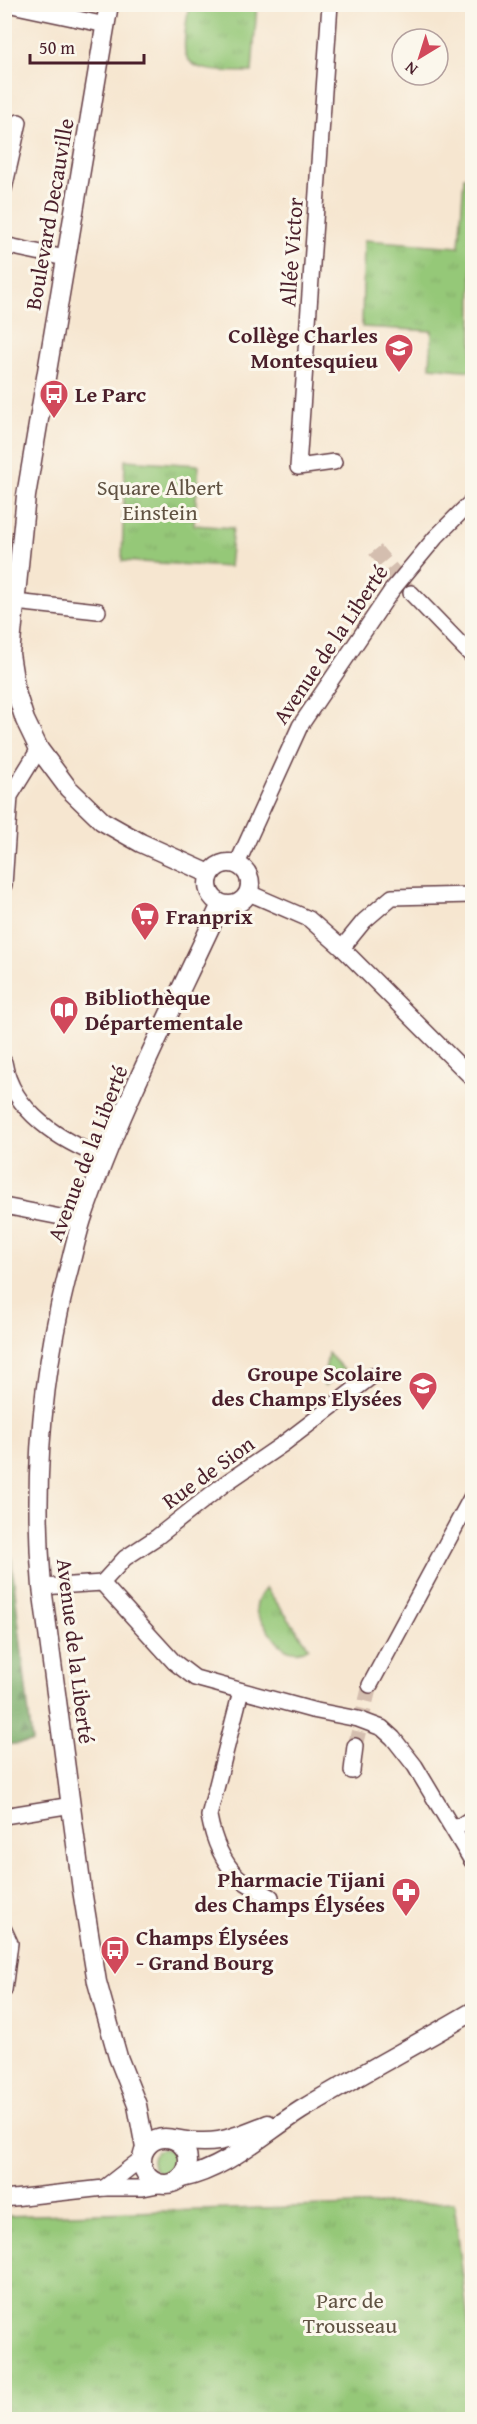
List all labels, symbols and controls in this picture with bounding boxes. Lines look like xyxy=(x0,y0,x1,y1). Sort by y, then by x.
scale bar xyxy=(30,27,144,65)
north arrow xyxy=(390,27,450,87)
text: 50 m xyxy=(39,34,75,61)
text: N xyxy=(399,56,422,82)
street label: Boulevard Decauville xyxy=(16,116,82,312)
street label: Allée Victor xyxy=(271,196,311,308)
place label: Collège Charles Montesquieu xyxy=(228,319,378,376)
school or university icon: Collège Charles Montesquieu xyxy=(383,332,415,374)
bus stop icon: Le Parc xyxy=(38,378,70,420)
place label: Le Parc xyxy=(75,378,146,410)
park label: Square Albert Einstein xyxy=(97,471,224,528)
street label: Avenue de la Liberté xyxy=(265,558,395,730)
supermarket icon: Franprix xyxy=(129,900,161,942)
place label: Franprix xyxy=(166,900,253,932)
place label: Bibliothèque Départementale xyxy=(85,981,243,1038)
library icon: Bibliothèque Départementale xyxy=(48,994,80,1036)
street label: Avenue de la Liberté xyxy=(39,1060,135,1246)
place label: Groupe Scolaire des Champs Elysées xyxy=(211,1357,402,1414)
school or university icon: Groupe Scolaire des Champs Elysées xyxy=(407,1370,439,1412)
street label: Rue de Sion xyxy=(155,1427,261,1516)
street label: Avenue de la Liberté xyxy=(49,1556,103,1746)
place label: Pharmacie Tijani des Champs Élysées xyxy=(194,1863,385,1920)
pharmacy icon: Pharmacie Tijani des Champs Élysées xyxy=(390,1876,422,1918)
place label: Champs Élysées - Grand Bourg xyxy=(136,1921,289,1978)
bus stop icon: Champs Élysées - Grand Bourg xyxy=(99,1934,131,1976)
park label: Parc de Trousseau xyxy=(303,2284,397,2341)

